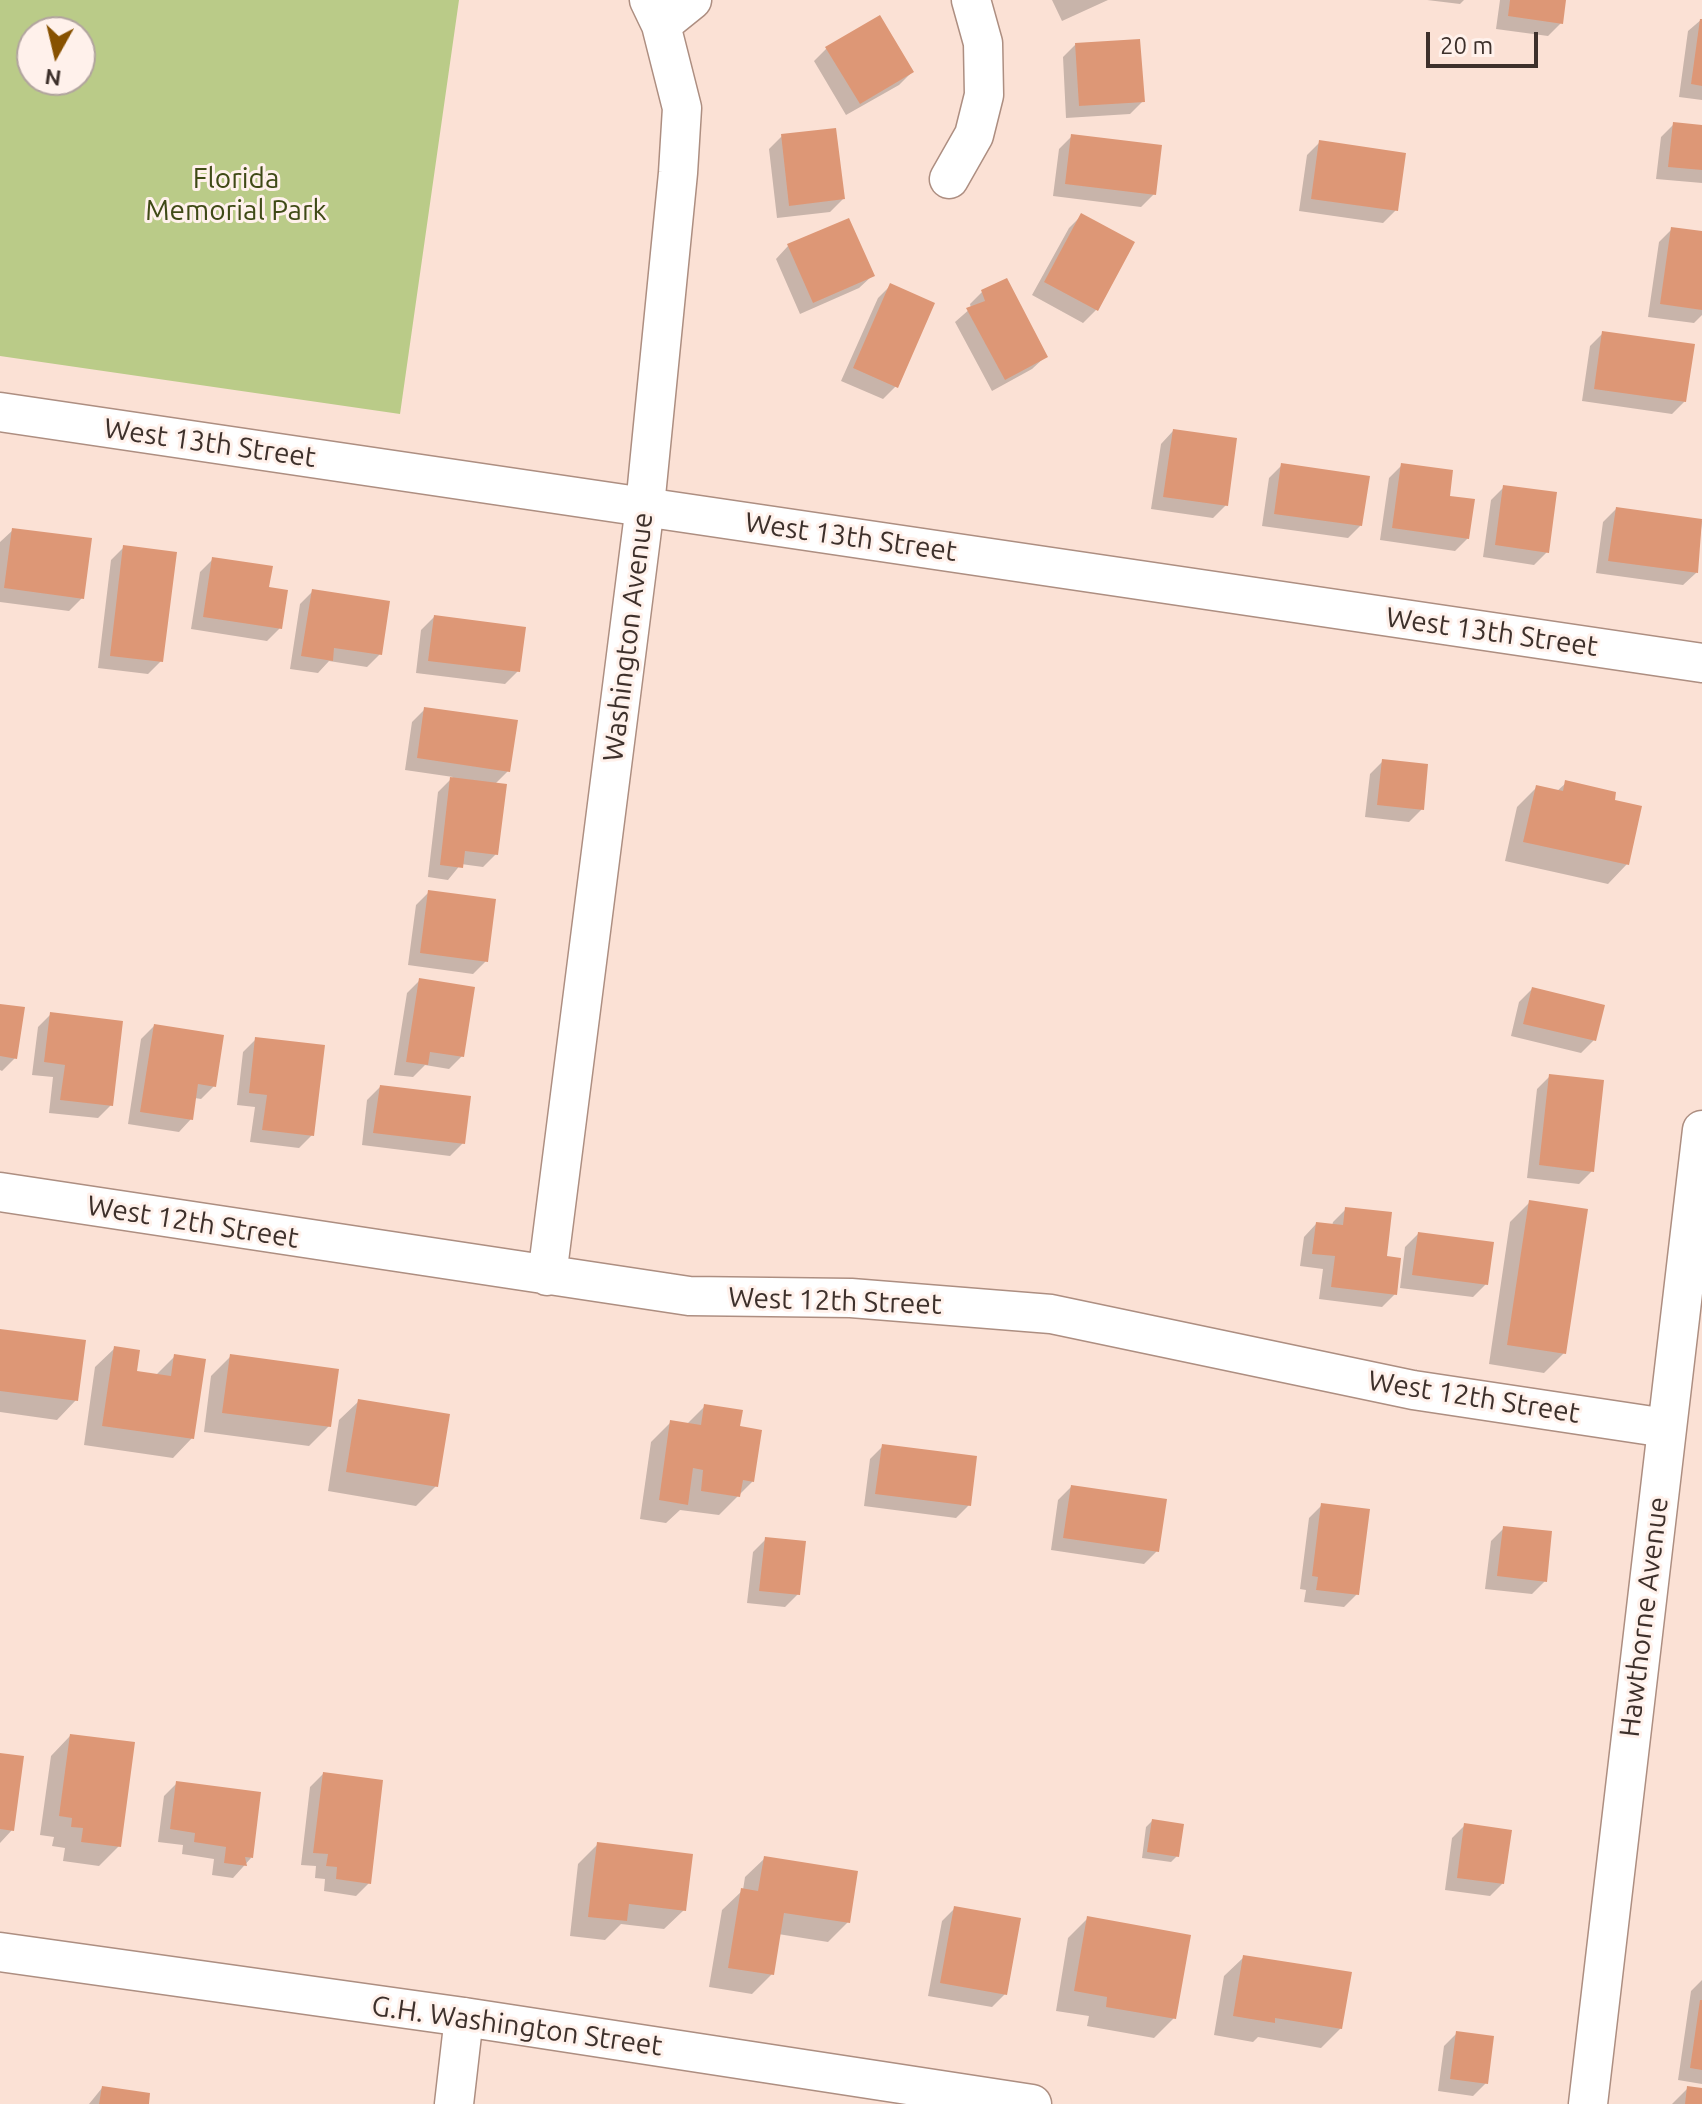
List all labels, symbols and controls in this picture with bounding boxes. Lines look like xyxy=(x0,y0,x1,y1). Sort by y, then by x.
north arrow xyxy=(16,16,96,96)
scale bar xyxy=(1430,16,1542,66)
text: 20 m xyxy=(1440,32,1493,59)
text: N xyxy=(43,65,63,92)
park label: Florida Memorial Park xyxy=(145,162,327,228)
street label: West 13th Street xyxy=(102,411,318,475)
street label: West 13th Street xyxy=(743,505,959,569)
street label: Washington Avenue xyxy=(596,510,660,764)
street label: West 13th Street xyxy=(1384,600,1600,664)
street label: West 12th Street xyxy=(85,1189,301,1255)
street label: West 12th Street xyxy=(728,1280,942,1322)
street label: West 12th Street xyxy=(1366,1364,1582,1430)
street label: Hawthorne Avenue xyxy=(1613,1495,1675,1739)
street label: G.H. Washington Street xyxy=(369,1989,665,2063)

